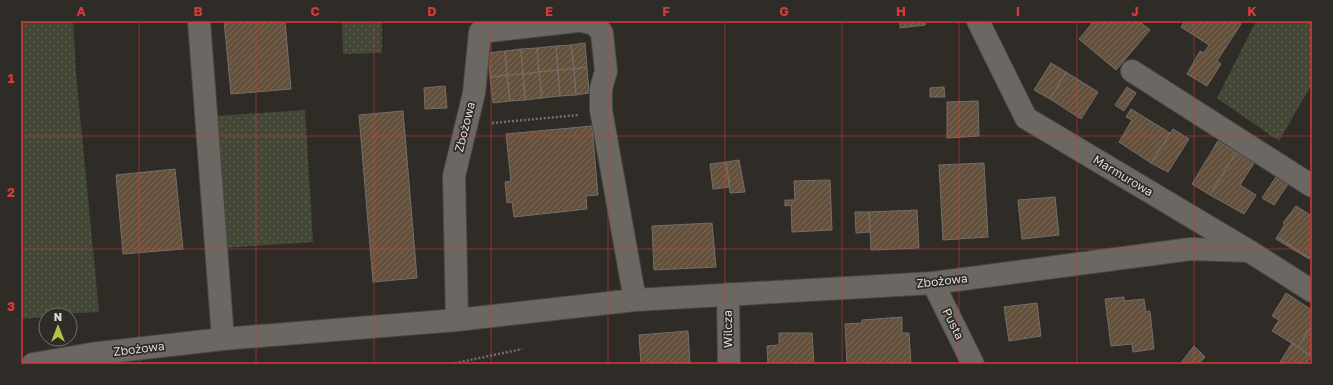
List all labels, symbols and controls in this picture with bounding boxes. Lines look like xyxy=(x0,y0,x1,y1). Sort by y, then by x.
text: A xyxy=(76,3,86,19)
text: B xyxy=(193,3,203,19)
text: C xyxy=(310,3,320,19)
text: D xyxy=(427,3,437,19)
text: E xyxy=(545,3,553,19)
text: F xyxy=(662,3,670,19)
text: G xyxy=(779,3,789,19)
text: H xyxy=(896,3,906,19)
text: I xyxy=(1016,3,1020,19)
text: J xyxy=(1131,3,1139,19)
text: K xyxy=(1247,3,1257,19)
text: 1 xyxy=(8,70,15,86)
street label: Zbożowa xyxy=(451,100,478,154)
street label: Marmurowa xyxy=(1090,152,1156,199)
text: 2 xyxy=(7,184,15,200)
street label: Zbożowa xyxy=(916,270,968,291)
text: 3 xyxy=(7,298,15,314)
street label: Pusta xyxy=(939,306,968,342)
north arrow xyxy=(38,307,78,347)
text: N xyxy=(54,310,62,323)
street label: Wilcza xyxy=(720,310,735,348)
street label: Zbożowa xyxy=(113,338,165,359)

